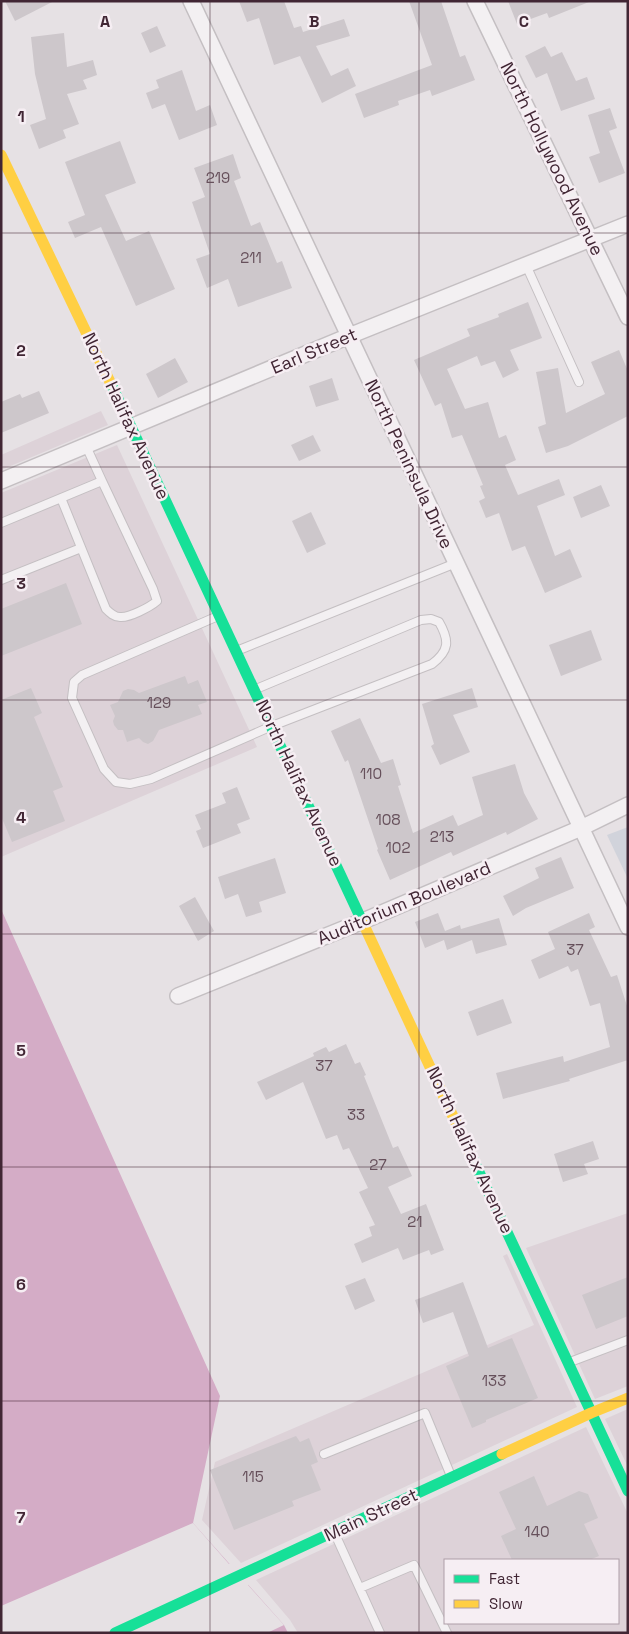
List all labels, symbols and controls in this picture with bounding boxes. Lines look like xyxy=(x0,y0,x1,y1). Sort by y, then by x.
text: A xyxy=(100,11,110,32)
text: B xyxy=(309,11,319,32)
text: C xyxy=(519,11,529,32)
street label: North Hollywood Avenue xyxy=(496,58,609,259)
text: 1 xyxy=(17,106,25,127)
house number: 219 xyxy=(206,168,230,187)
house number: 211 xyxy=(240,248,262,267)
street label: Earl Street xyxy=(267,322,360,379)
street label: North Halifax Avenue xyxy=(78,329,175,503)
text: 2 xyxy=(16,340,26,361)
street label: North Peninsula Drive xyxy=(360,375,459,552)
text: 3 xyxy=(16,573,26,594)
house number: 129 xyxy=(147,693,171,712)
street label: North Halifax Avenue xyxy=(251,696,348,870)
house number: 110 xyxy=(360,764,382,783)
text: 4 xyxy=(16,807,26,828)
house number: 108 xyxy=(375,810,401,829)
house number: 213 xyxy=(430,827,454,846)
house number: 102 xyxy=(386,838,410,857)
street label: Auditorium Boulevard xyxy=(314,856,494,950)
house number: 37 xyxy=(566,940,584,959)
text: 5 xyxy=(16,1040,26,1061)
house number: 37 xyxy=(315,1056,333,1075)
street label: North Halifax Avenue xyxy=(422,1063,519,1237)
house number: 33 xyxy=(347,1105,365,1124)
house number: 27 xyxy=(369,1155,387,1174)
house number: 21 xyxy=(407,1212,423,1231)
text: 6 xyxy=(16,1274,26,1295)
house number: 133 xyxy=(482,1371,506,1390)
house number: 115 xyxy=(242,1467,264,1486)
street label: Main Street xyxy=(320,1483,421,1546)
text: 7 xyxy=(17,1507,26,1528)
house number: 140 xyxy=(524,1522,550,1541)
legend xyxy=(444,1559,619,1624)
text: Fast xyxy=(489,1569,520,1588)
text: Slow xyxy=(489,1594,523,1613)

